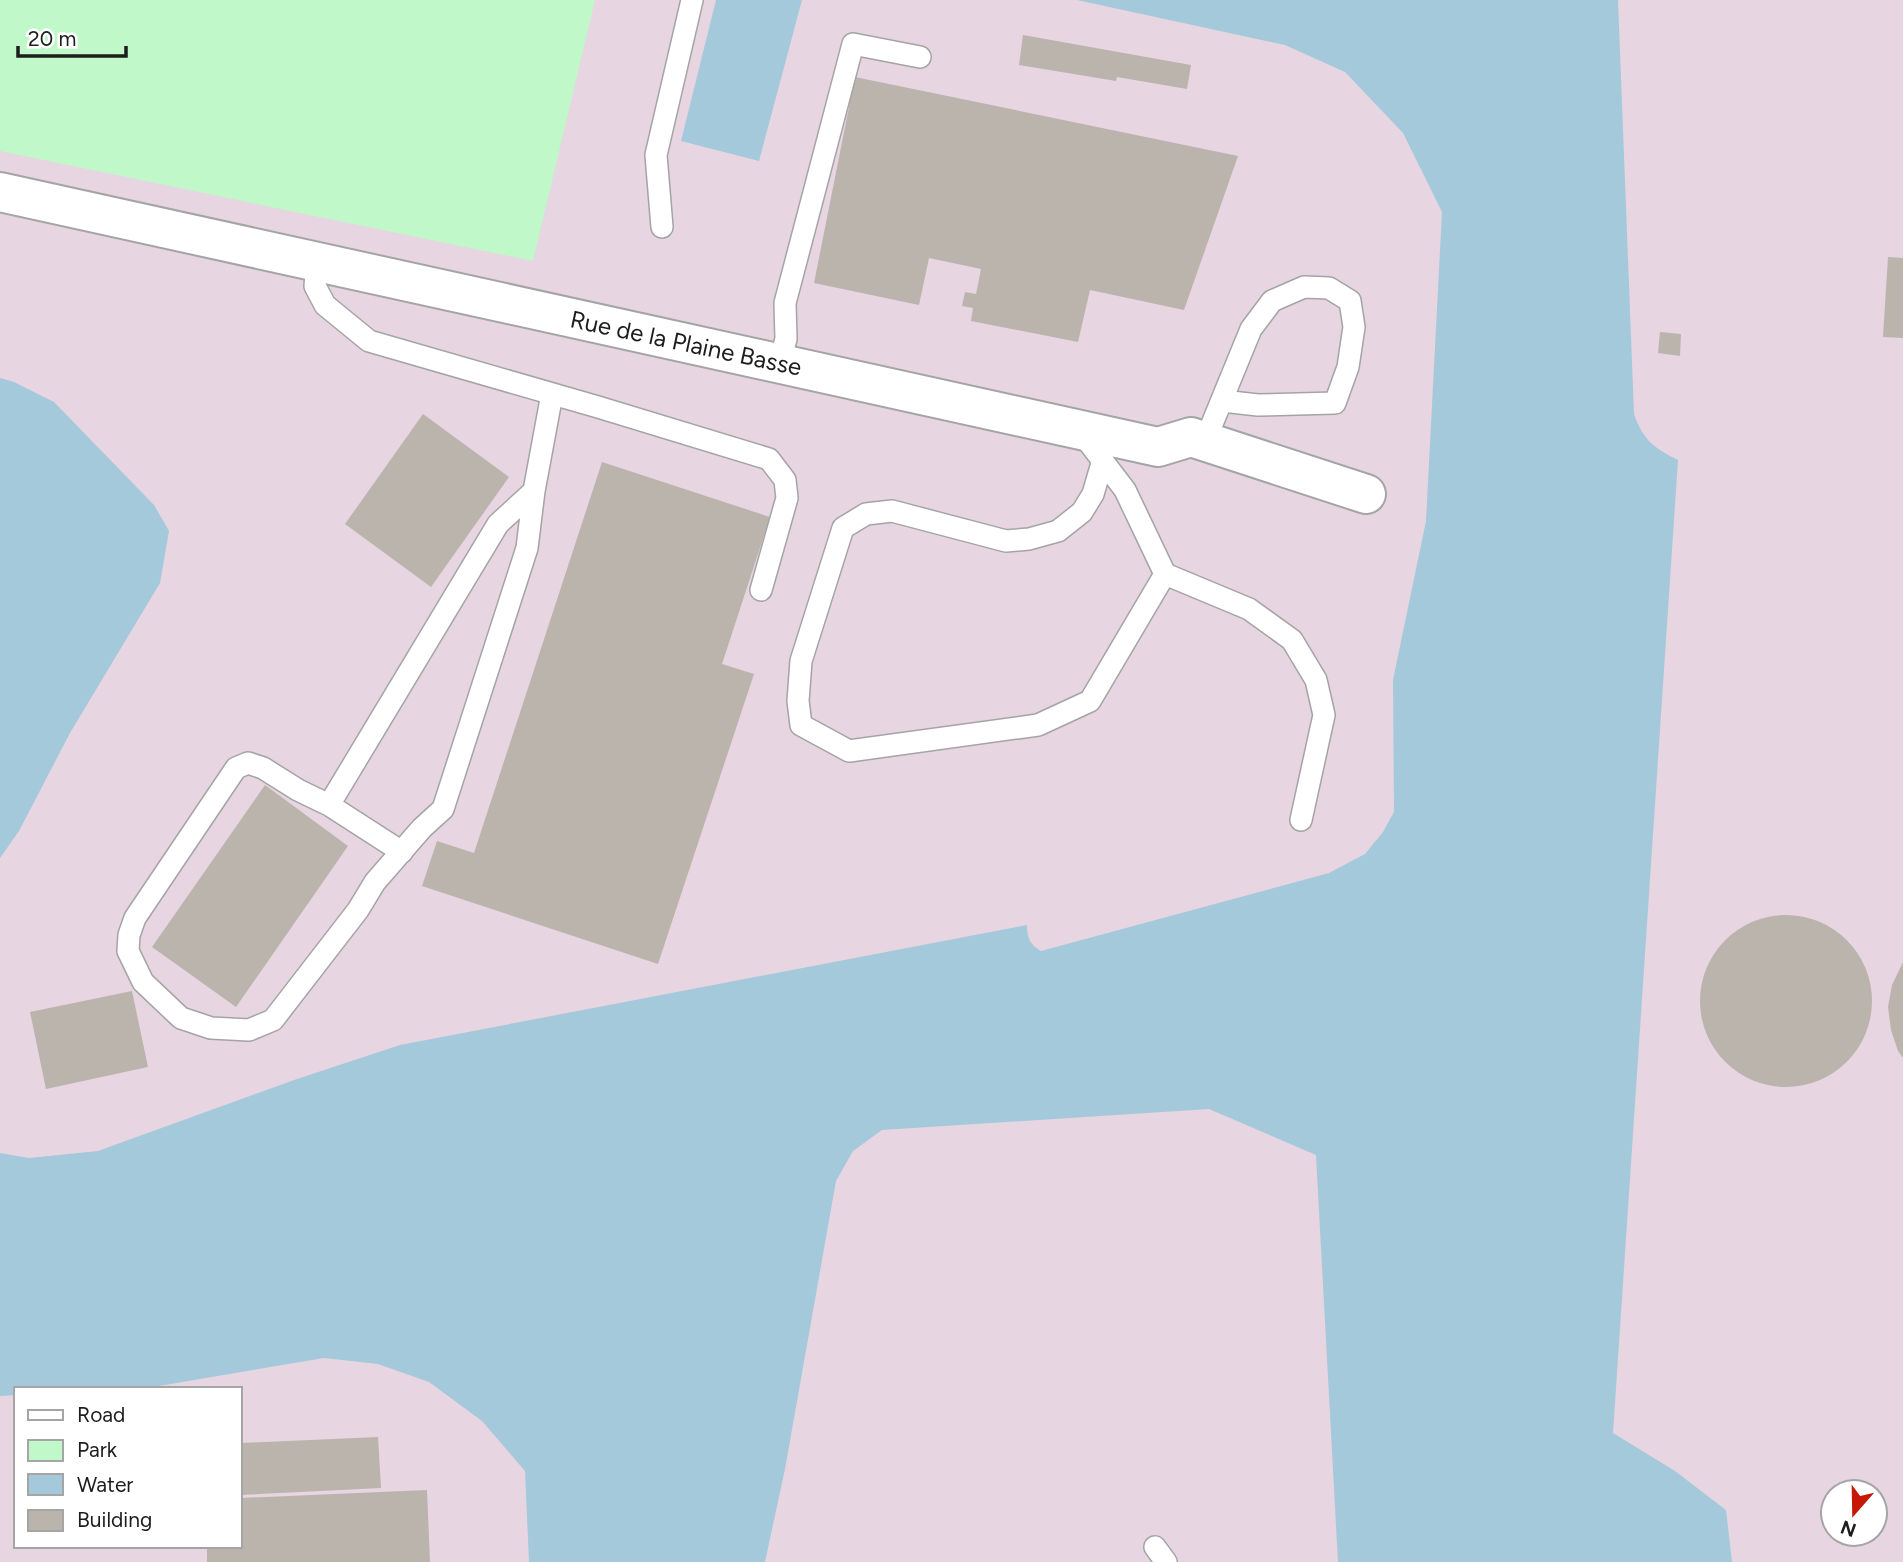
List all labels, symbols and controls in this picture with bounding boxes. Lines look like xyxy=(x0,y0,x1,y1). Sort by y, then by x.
scale bar xyxy=(18,14,126,58)
text: 20 m xyxy=(28,26,76,51)
street label: Rue de la Plaine Basse xyxy=(568,304,804,382)
legend xyxy=(14,1387,242,1548)
text: Road xyxy=(77,1402,125,1427)
text: Park xyxy=(77,1437,118,1462)
text: Water xyxy=(77,1472,133,1497)
north arrow xyxy=(1819,1478,1889,1548)
text: Building xyxy=(77,1507,152,1532)
text: N xyxy=(1838,1515,1859,1542)

